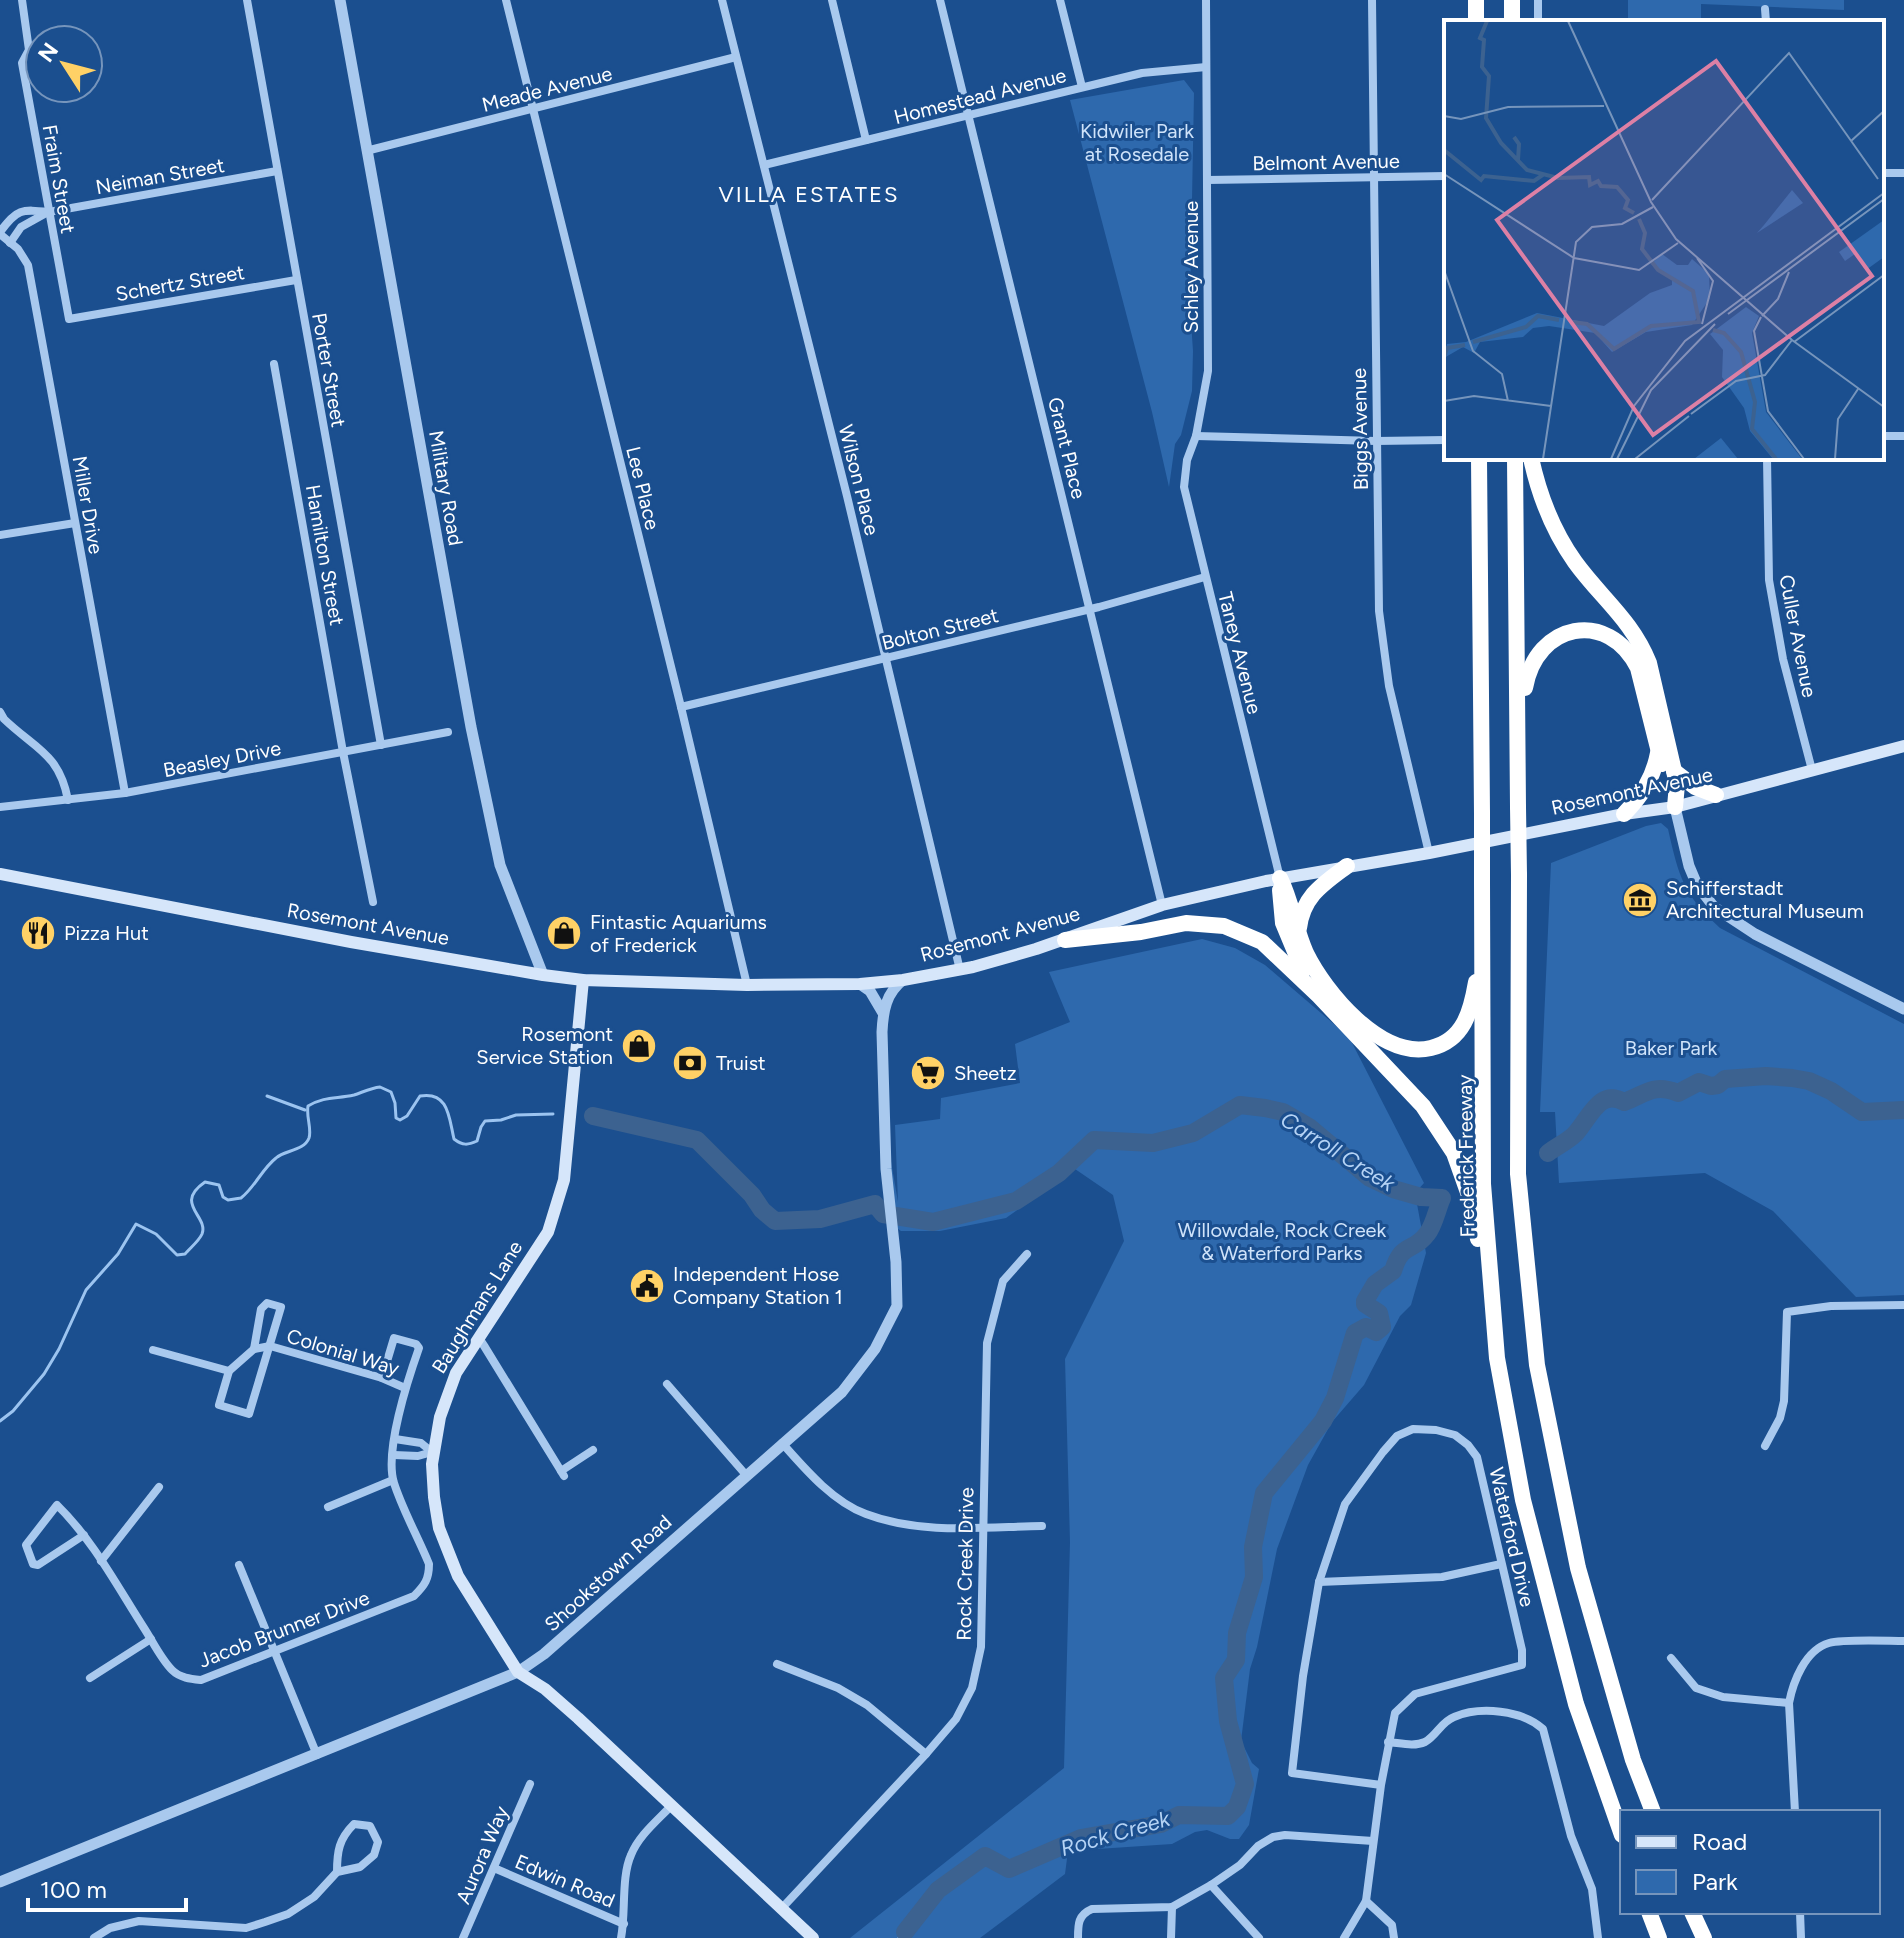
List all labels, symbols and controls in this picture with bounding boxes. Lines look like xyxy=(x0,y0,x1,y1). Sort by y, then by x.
inset map xyxy=(1444,20,1884,460)
north arrow xyxy=(24,24,104,104)
text: N xyxy=(32,38,64,67)
street label: Meade Avenue xyxy=(479,61,615,117)
street label: Homestead Avenue xyxy=(891,63,1069,129)
park label: Kidwiler Park at Rosedale xyxy=(1080,119,1194,166)
street label: Fraim Street xyxy=(38,123,80,235)
street label: Belmont Avenue xyxy=(1252,149,1400,175)
street label: Neiman Street xyxy=(94,153,226,199)
district label: VILLA ESTATES xyxy=(719,181,899,208)
street label: Schley Avenue xyxy=(1179,201,1203,333)
street label: Schertz Street xyxy=(114,260,246,306)
street label: Porter Street xyxy=(307,311,351,429)
street label: Biggs Avenue xyxy=(1347,368,1373,490)
street label: Grant Place xyxy=(1043,395,1091,501)
street label: Wilson Place xyxy=(834,422,884,538)
street label: Military Road xyxy=(424,429,468,547)
street label: Lee Place xyxy=(621,444,665,532)
street label: Miller Drive xyxy=(68,454,108,556)
street label: Hamilton Street xyxy=(301,483,349,627)
street label: Culler Avenue xyxy=(1774,573,1822,700)
street label: Taney Avenue xyxy=(1213,589,1267,717)
street label: Bolton Street xyxy=(879,603,1001,655)
street label: Beasley Drive xyxy=(161,736,283,782)
street label: Rosemont Avenue xyxy=(1549,762,1715,820)
place label: Schifferstadt Architectural Museum xyxy=(1666,876,1864,923)
museum icon: Schifferstadt Architectural Museum xyxy=(1621,881,1659,919)
street label: Rosemont Avenue xyxy=(285,898,451,950)
street label: Rosemont Avenue xyxy=(918,901,1083,967)
place label: Fintastic Aquariums of Frederick xyxy=(590,910,767,957)
restaurant icon: Pizza Hut xyxy=(19,914,57,952)
shop icon: Fintastic Aquariums of Frederick xyxy=(545,914,583,952)
place label: Pizza Hut xyxy=(64,921,149,945)
place label: Rosemont Service Station xyxy=(476,1022,613,1069)
shop icon: Rosemont Service Station xyxy=(620,1027,658,1065)
park label: Baker Park xyxy=(1625,1036,1718,1060)
bank icon: Truist xyxy=(671,1044,709,1082)
place label: Truist xyxy=(716,1051,766,1075)
supermarket icon: Sheetz xyxy=(909,1054,947,1092)
place label: Sheetz xyxy=(954,1061,1017,1085)
street label: Frederick Freeway xyxy=(1453,1074,1479,1238)
water label: Carroll Creek xyxy=(1276,1106,1401,1198)
park label: Willowdale, Rock Creek & Waterford Parks xyxy=(1178,1218,1387,1265)
street label: Baughmans Lane xyxy=(427,1236,527,1378)
place label: Independent Hose Company Station 1 xyxy=(673,1262,843,1309)
public building icon: Independent Hose Company Station 1 xyxy=(628,1267,666,1305)
street label: Colonial Way xyxy=(284,1324,403,1381)
street label: Waterford Drive xyxy=(1484,1465,1540,1609)
street label: Rock Creek Drive xyxy=(952,1487,978,1641)
street label: Shookstown Road xyxy=(540,1510,676,1636)
street label: Jacob Brunner Drive xyxy=(195,1585,373,1673)
street label: Aurora Way xyxy=(451,1802,514,1908)
water label: Rock Creek xyxy=(1057,1805,1174,1862)
legend xyxy=(1620,1810,1880,1914)
text: Road xyxy=(1692,1827,1747,1856)
street label: Edwin Road xyxy=(512,1849,618,1913)
scale bar xyxy=(28,1862,186,1912)
text: Park xyxy=(1692,1867,1738,1896)
text: 100 m xyxy=(40,1875,107,1904)

